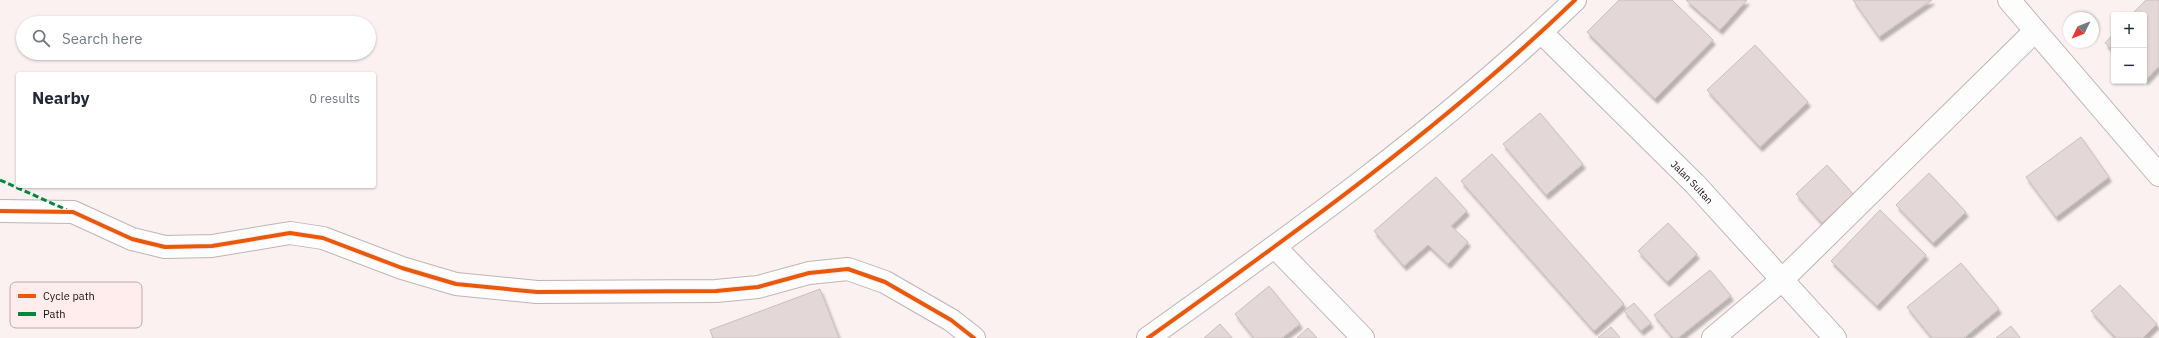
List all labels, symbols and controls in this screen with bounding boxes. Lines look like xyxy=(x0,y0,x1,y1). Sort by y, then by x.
north arrow xyxy=(2063,12,2099,48)
map controls xyxy=(2111,12,2147,84)
button: + xyxy=(2111,12,2147,48)
search box xyxy=(16,16,376,60)
icon: search xyxy=(30,27,52,49)
text: Search here xyxy=(62,29,142,48)
button: − xyxy=(2111,48,2147,84)
text: Nearby xyxy=(32,87,90,109)
text: 0 results xyxy=(309,90,360,107)
street label: Jalan Sultan xyxy=(1668,158,1716,207)
legend xyxy=(10,282,142,328)
text: Cycle path xyxy=(43,289,95,303)
text: Path xyxy=(43,307,66,321)

